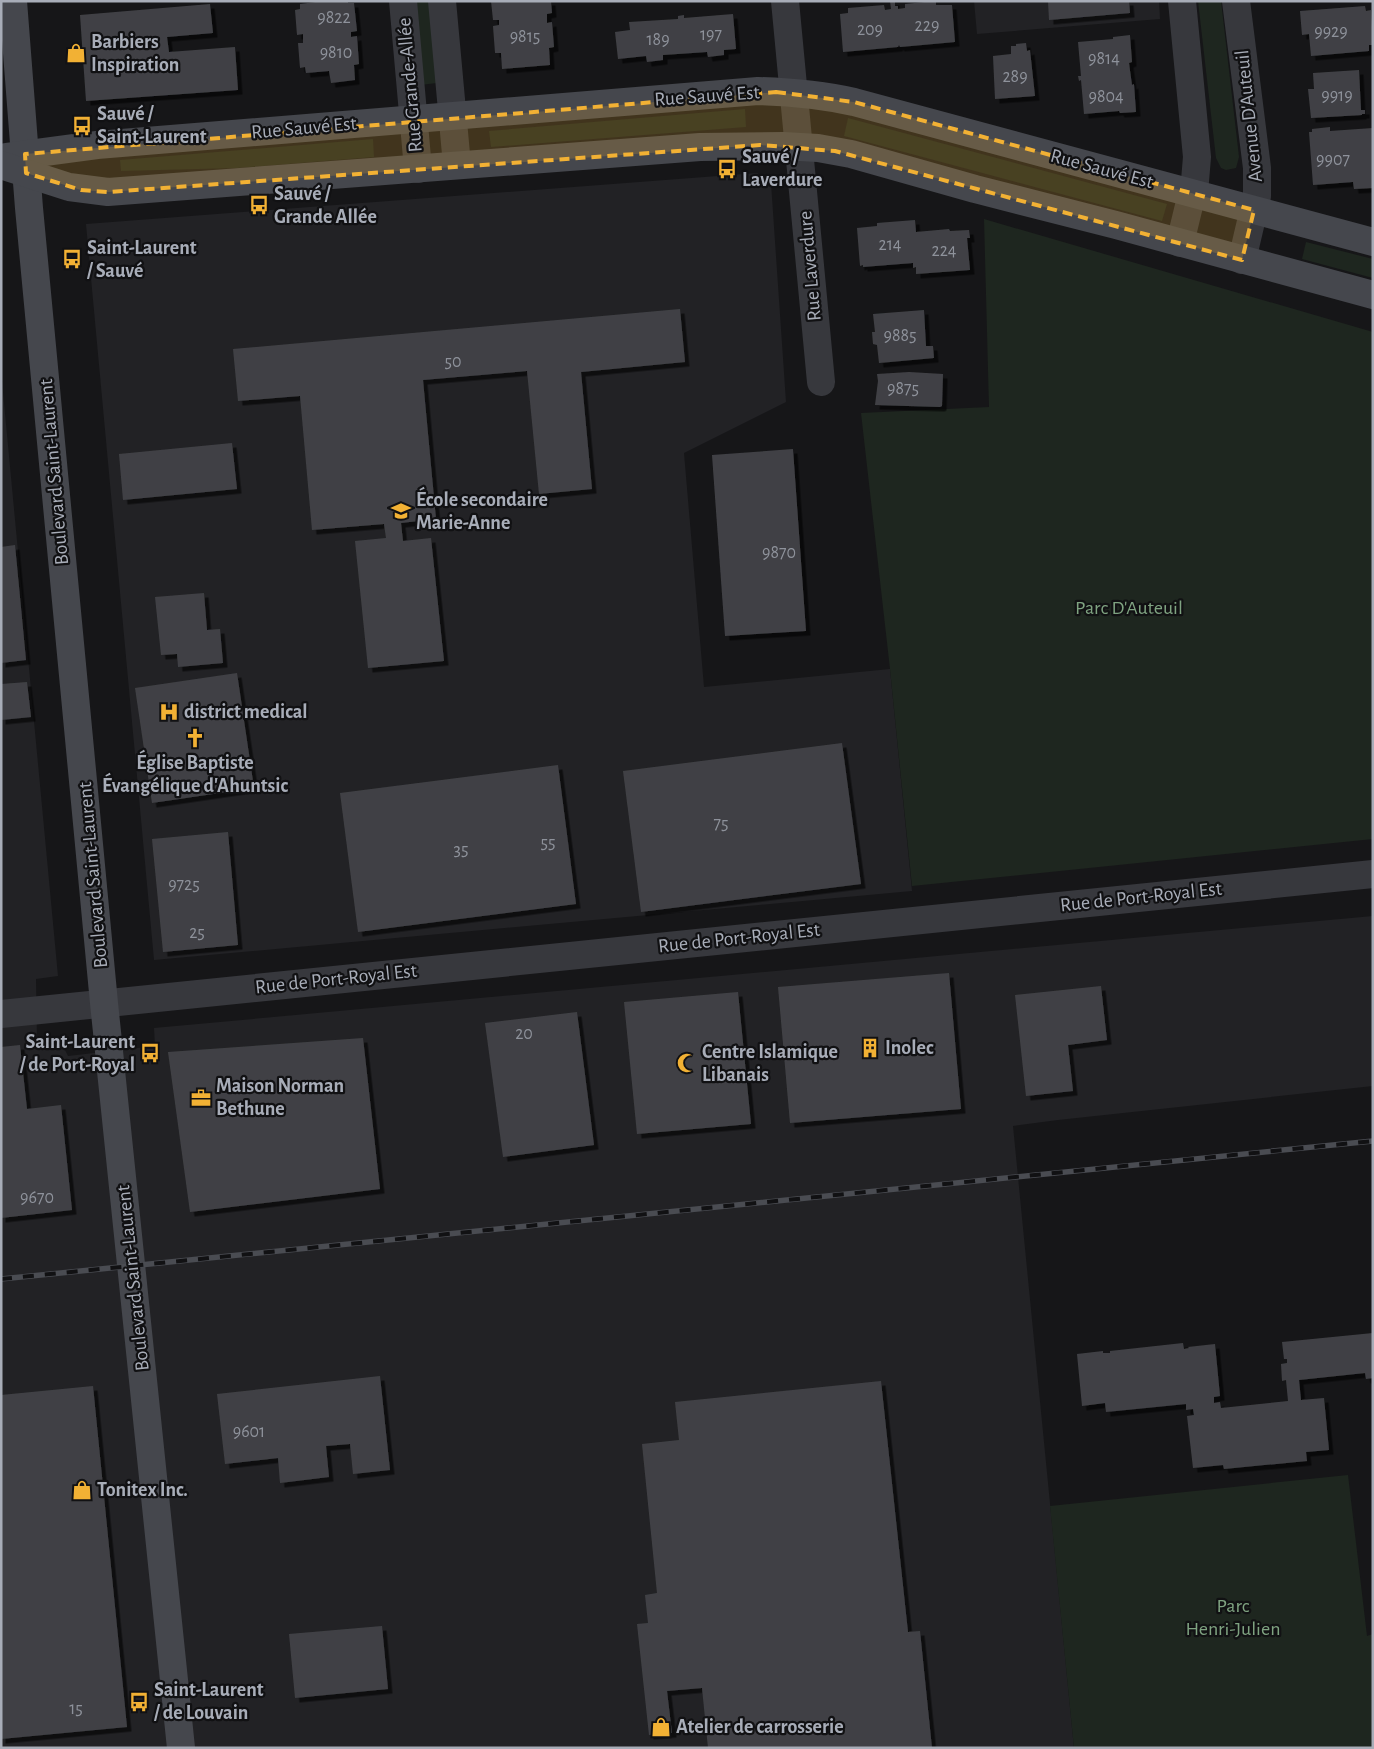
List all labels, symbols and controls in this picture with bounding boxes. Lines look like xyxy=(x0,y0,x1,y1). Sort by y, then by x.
house number: 9822 xyxy=(317,9,351,27)
street label: Rue Grande-Allée xyxy=(394,17,426,153)
house number: 229 xyxy=(915,17,939,35)
house number: 209 xyxy=(857,21,883,39)
house number: 9929 xyxy=(1314,23,1348,41)
house number: 197 xyxy=(700,26,722,44)
house number: 9815 xyxy=(510,28,540,46)
house number: 189 xyxy=(646,31,670,49)
place label: Barbiers Inspiration xyxy=(91,32,179,75)
shop icon: Barbiers Inspiration xyxy=(65,42,87,64)
house number: 9810 xyxy=(320,44,352,62)
street label: Avenue D'Auteuil xyxy=(1232,49,1266,183)
house number: 9814 xyxy=(1088,50,1120,68)
house number: 289 xyxy=(1002,68,1028,86)
street label: Rue Sauvé Est xyxy=(654,82,761,110)
house number: 9919 xyxy=(1321,87,1353,105)
house number: 9804 xyxy=(1088,88,1124,106)
place label: Sauvé / Saint-Laurent xyxy=(97,104,207,147)
street label: Rue Sauvé Est xyxy=(250,113,358,143)
bus stop icon: Sauvé / Saint-Laurent xyxy=(71,115,93,137)
street label: Rue Sauvé Est xyxy=(1048,146,1156,193)
place label: Sauvé / Laverdure xyxy=(742,147,822,190)
house number: 9907 xyxy=(1316,151,1350,169)
bus stop icon: Sauvé / Laverdure xyxy=(716,158,738,180)
place label: Sauvé / Grande Allée xyxy=(274,184,377,227)
bus stop icon: Sauvé / Grande Allée xyxy=(248,194,270,216)
street label: Rue Laverdure xyxy=(795,210,825,322)
house number: 214 xyxy=(878,236,902,254)
place label: Saint-Laurent / Sauvé xyxy=(86,238,197,281)
house number: 224 xyxy=(931,242,957,260)
bus stop icon: Saint-Laurent / Sauvé xyxy=(61,248,83,270)
house number: 9885 xyxy=(883,327,917,345)
house number: 50 xyxy=(444,353,462,371)
street label: Boulevard Saint-Laurent xyxy=(36,377,72,566)
house number: 9875 xyxy=(887,380,919,398)
place label: École secondaire Marie-Anne xyxy=(416,486,548,533)
school or university icon: École secondaire Marie-Anne xyxy=(390,500,412,522)
house number: 9870 xyxy=(762,544,796,562)
park label: Parc D'Auteuil xyxy=(1075,598,1183,618)
hospital icon: district medical xyxy=(158,701,180,723)
place label: district medical xyxy=(184,702,308,722)
church icon: Église Baptiste Évangélique d'Ahuntsic xyxy=(184,727,206,749)
place label: Église Baptiste Évangélique d'Ahuntsic xyxy=(102,749,288,796)
street label: Boulevard Saint-Laurent xyxy=(75,780,111,969)
house number: 75 xyxy=(713,815,729,833)
house number: 55 xyxy=(540,834,556,852)
house number: 35 xyxy=(454,841,468,859)
house number: 9725 xyxy=(168,876,200,894)
street label: Rue de Port-Royal Est xyxy=(1059,878,1224,915)
street label: Rue de Port-Royal Est xyxy=(657,919,822,956)
house number: 25 xyxy=(189,924,205,942)
street label: Rue de Port-Royal Est xyxy=(254,960,419,997)
house number: 20 xyxy=(515,1025,533,1043)
place label: Saint-Laurent / de Port-Royal xyxy=(19,1032,135,1075)
building icon: Inolec xyxy=(859,1037,881,1059)
place label: Inolec xyxy=(885,1038,934,1058)
bus stop icon: Saint-Laurent / de Port-Royal xyxy=(139,1042,161,1064)
place label: Centre Islamique Libanais xyxy=(702,1042,838,1085)
mosque icon: Centre Islamique Libanais xyxy=(676,1052,698,1074)
place label: Maison Norman Bethune xyxy=(216,1076,344,1119)
office icon: Maison Norman Bethune xyxy=(190,1087,212,1109)
street label: Boulevard Saint-Laurent xyxy=(113,1183,153,1372)
house number: 9670 xyxy=(20,1189,54,1207)
house number: 9601 xyxy=(233,1423,265,1441)
shop icon: Tonitex Inc. xyxy=(71,1479,93,1501)
place label: Tonitex Inc. xyxy=(97,1480,188,1500)
park label: Parc Henri-Julien xyxy=(1186,1596,1280,1639)
place label: Saint-Laurent / de Louvain xyxy=(153,1680,264,1723)
bus stop icon: Saint-Laurent / de Louvain xyxy=(128,1691,150,1713)
house number: 15 xyxy=(69,1700,83,1718)
shop icon: Atelier de carrosserie xyxy=(650,1716,672,1738)
place label: Atelier de carrosserie xyxy=(676,1717,844,1737)

